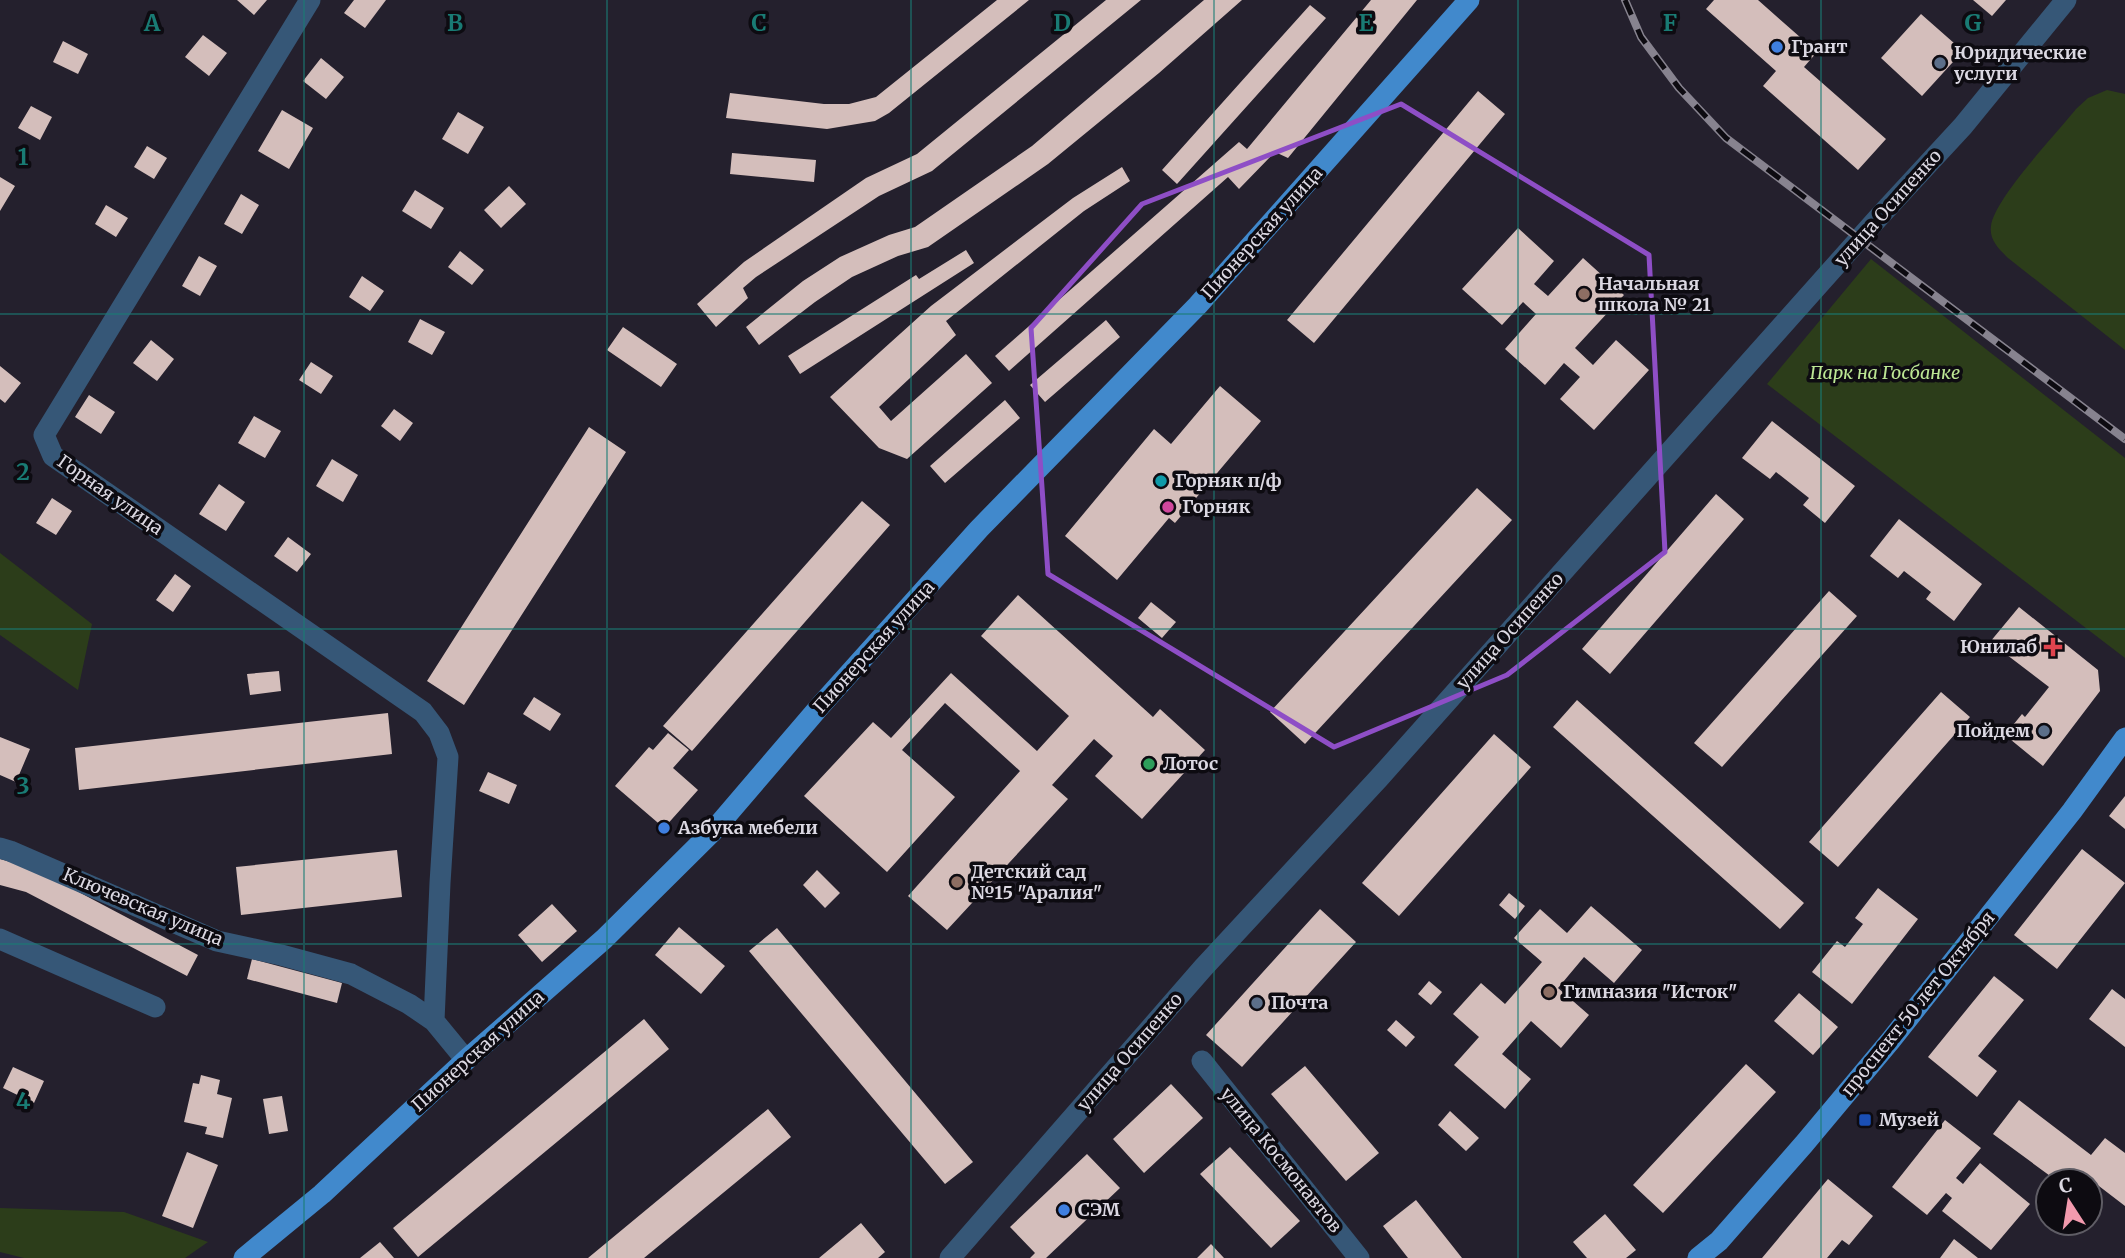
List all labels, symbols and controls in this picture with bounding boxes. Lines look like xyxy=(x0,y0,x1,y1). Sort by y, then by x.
text: A xyxy=(143,8,161,37)
text: B xyxy=(447,8,463,37)
text: C xyxy=(751,8,767,37)
text: D xyxy=(1053,8,1071,37)
text: E xyxy=(1358,8,1374,37)
text: F xyxy=(1663,8,1677,37)
text: G xyxy=(1965,8,1982,37)
place label: Грант xyxy=(1791,35,1848,58)
marker: Грант xyxy=(1769,39,1785,55)
place label: Юридические услуги xyxy=(1954,41,2087,85)
marker: Юридические услуги xyxy=(1932,55,1948,71)
text: 1 xyxy=(18,142,29,171)
street label: улица Осипенко xyxy=(1829,144,1946,271)
street label: Пионерская улица xyxy=(1196,161,1327,304)
place label: Начальная школа № 21 xyxy=(1598,272,1711,316)
marker: Начальная школа № 21 xyxy=(1576,286,1592,302)
park label: Парк на Госбанке xyxy=(1810,361,1960,384)
street label: Горная улица xyxy=(53,450,168,540)
text: 2 xyxy=(16,457,30,486)
place label: Горняк п/ф xyxy=(1175,469,1282,492)
marker: Горняк п/ф xyxy=(1153,473,1169,489)
place label: Горняк xyxy=(1182,495,1250,518)
marker: Горняк xyxy=(1160,499,1176,515)
street label: улица Осипенко xyxy=(1451,567,1568,694)
street label: Пионерская улица xyxy=(808,575,939,718)
place label: Юнилаб xyxy=(1960,635,2037,658)
marker: Юнилаб xyxy=(2043,637,2063,657)
place label: Пойдем xyxy=(1956,719,2030,742)
marker: Пойдем xyxy=(2036,723,2052,739)
place label: Лотос xyxy=(1163,752,1218,775)
marker: Лотос xyxy=(1141,756,1157,772)
text: 3 xyxy=(16,771,30,800)
place label: Азбука мебели xyxy=(677,816,818,839)
marker: Азбука мебели xyxy=(656,820,672,836)
place label: Детский сад №15 "Аралия" xyxy=(971,860,1102,904)
street label: Ключевская улица xyxy=(60,862,227,951)
marker: Детский сад №15 "Аралия" xyxy=(949,874,965,890)
street label: проспект 50 лет Октября xyxy=(1836,906,1999,1101)
place label: Гимназия "Исток" xyxy=(1563,980,1737,1003)
marker: Гимназия "Исток" xyxy=(1541,984,1557,1000)
street label: Пионерская улица xyxy=(407,985,549,1116)
street label: улица Осипенко xyxy=(1072,988,1187,1116)
place label: Почта xyxy=(1271,991,1328,1014)
marker: Почта xyxy=(1249,995,1265,1011)
street label: улица Космонавтов xyxy=(1216,1082,1347,1237)
text: 4 xyxy=(16,1086,31,1115)
place label: Музей xyxy=(1879,1108,1939,1131)
marker: Музей xyxy=(1857,1112,1873,1128)
north arrow xyxy=(2034,1167,2104,1237)
text: С xyxy=(2057,1172,2074,1198)
place label: СЭМ xyxy=(1078,1198,1121,1221)
marker: СЭМ xyxy=(1056,1202,1072,1218)

